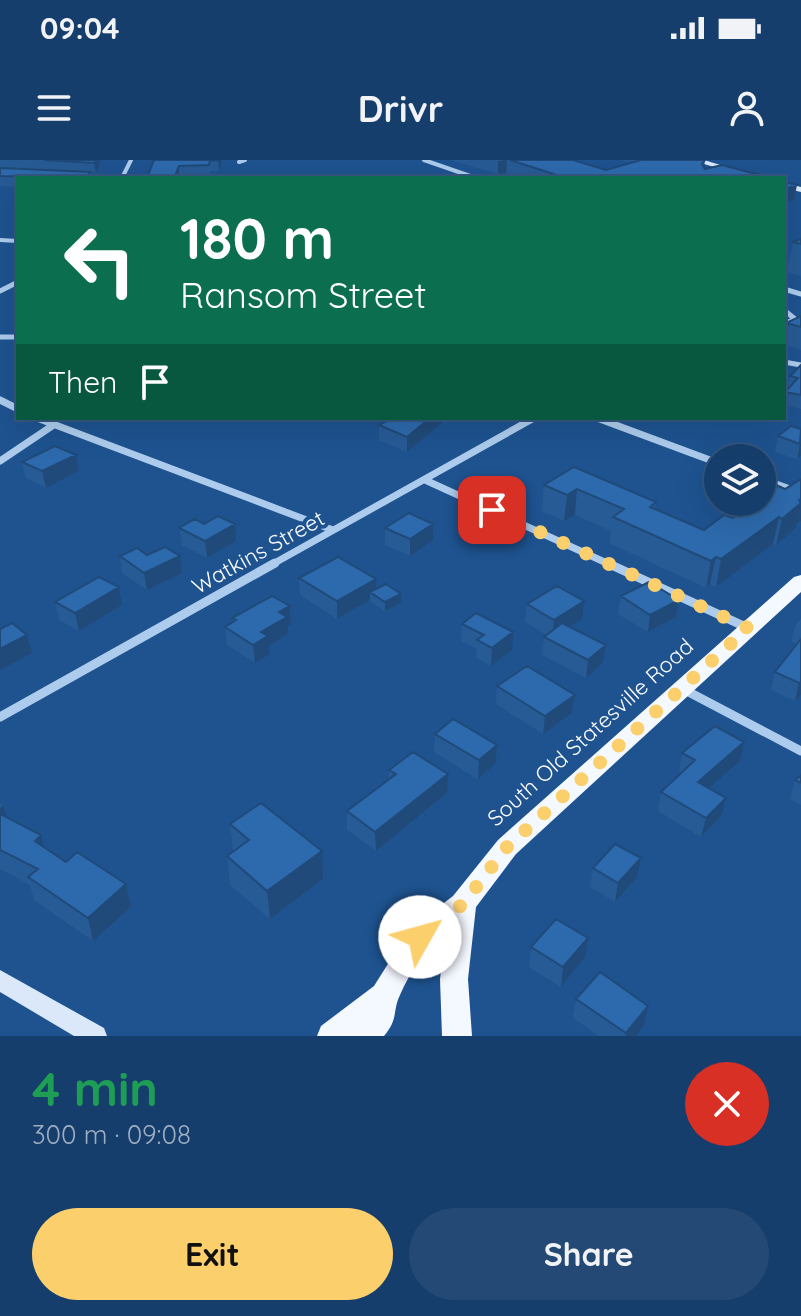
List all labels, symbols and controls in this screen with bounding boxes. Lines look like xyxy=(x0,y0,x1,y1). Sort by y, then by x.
text: 09:04 xyxy=(40,9,120,47)
icon: menu xyxy=(32,86,76,130)
text: Drivr xyxy=(358,86,443,131)
icon: person xyxy=(725,86,769,130)
text: 180 m xyxy=(180,203,334,273)
icon: left xyxy=(48,208,152,312)
text: Ransom Street xyxy=(180,272,427,317)
icon: arrive xyxy=(133,360,177,404)
text: Then xyxy=(48,363,117,401)
map controls xyxy=(704,444,776,516)
button: layers xyxy=(704,444,776,516)
pin xyxy=(458,476,526,544)
icon: arrive xyxy=(470,488,514,532)
street label: Watkins Street xyxy=(187,504,329,600)
street label: South Old Statesville Road xyxy=(481,632,699,832)
position arrow xyxy=(378,895,462,979)
text: 4 min xyxy=(32,1058,158,1118)
button: close xyxy=(685,1062,769,1146)
text: 300 m · 09:08 xyxy=(32,1118,191,1151)
button: Exit xyxy=(32,1208,393,1300)
button: Share xyxy=(409,1208,769,1300)

